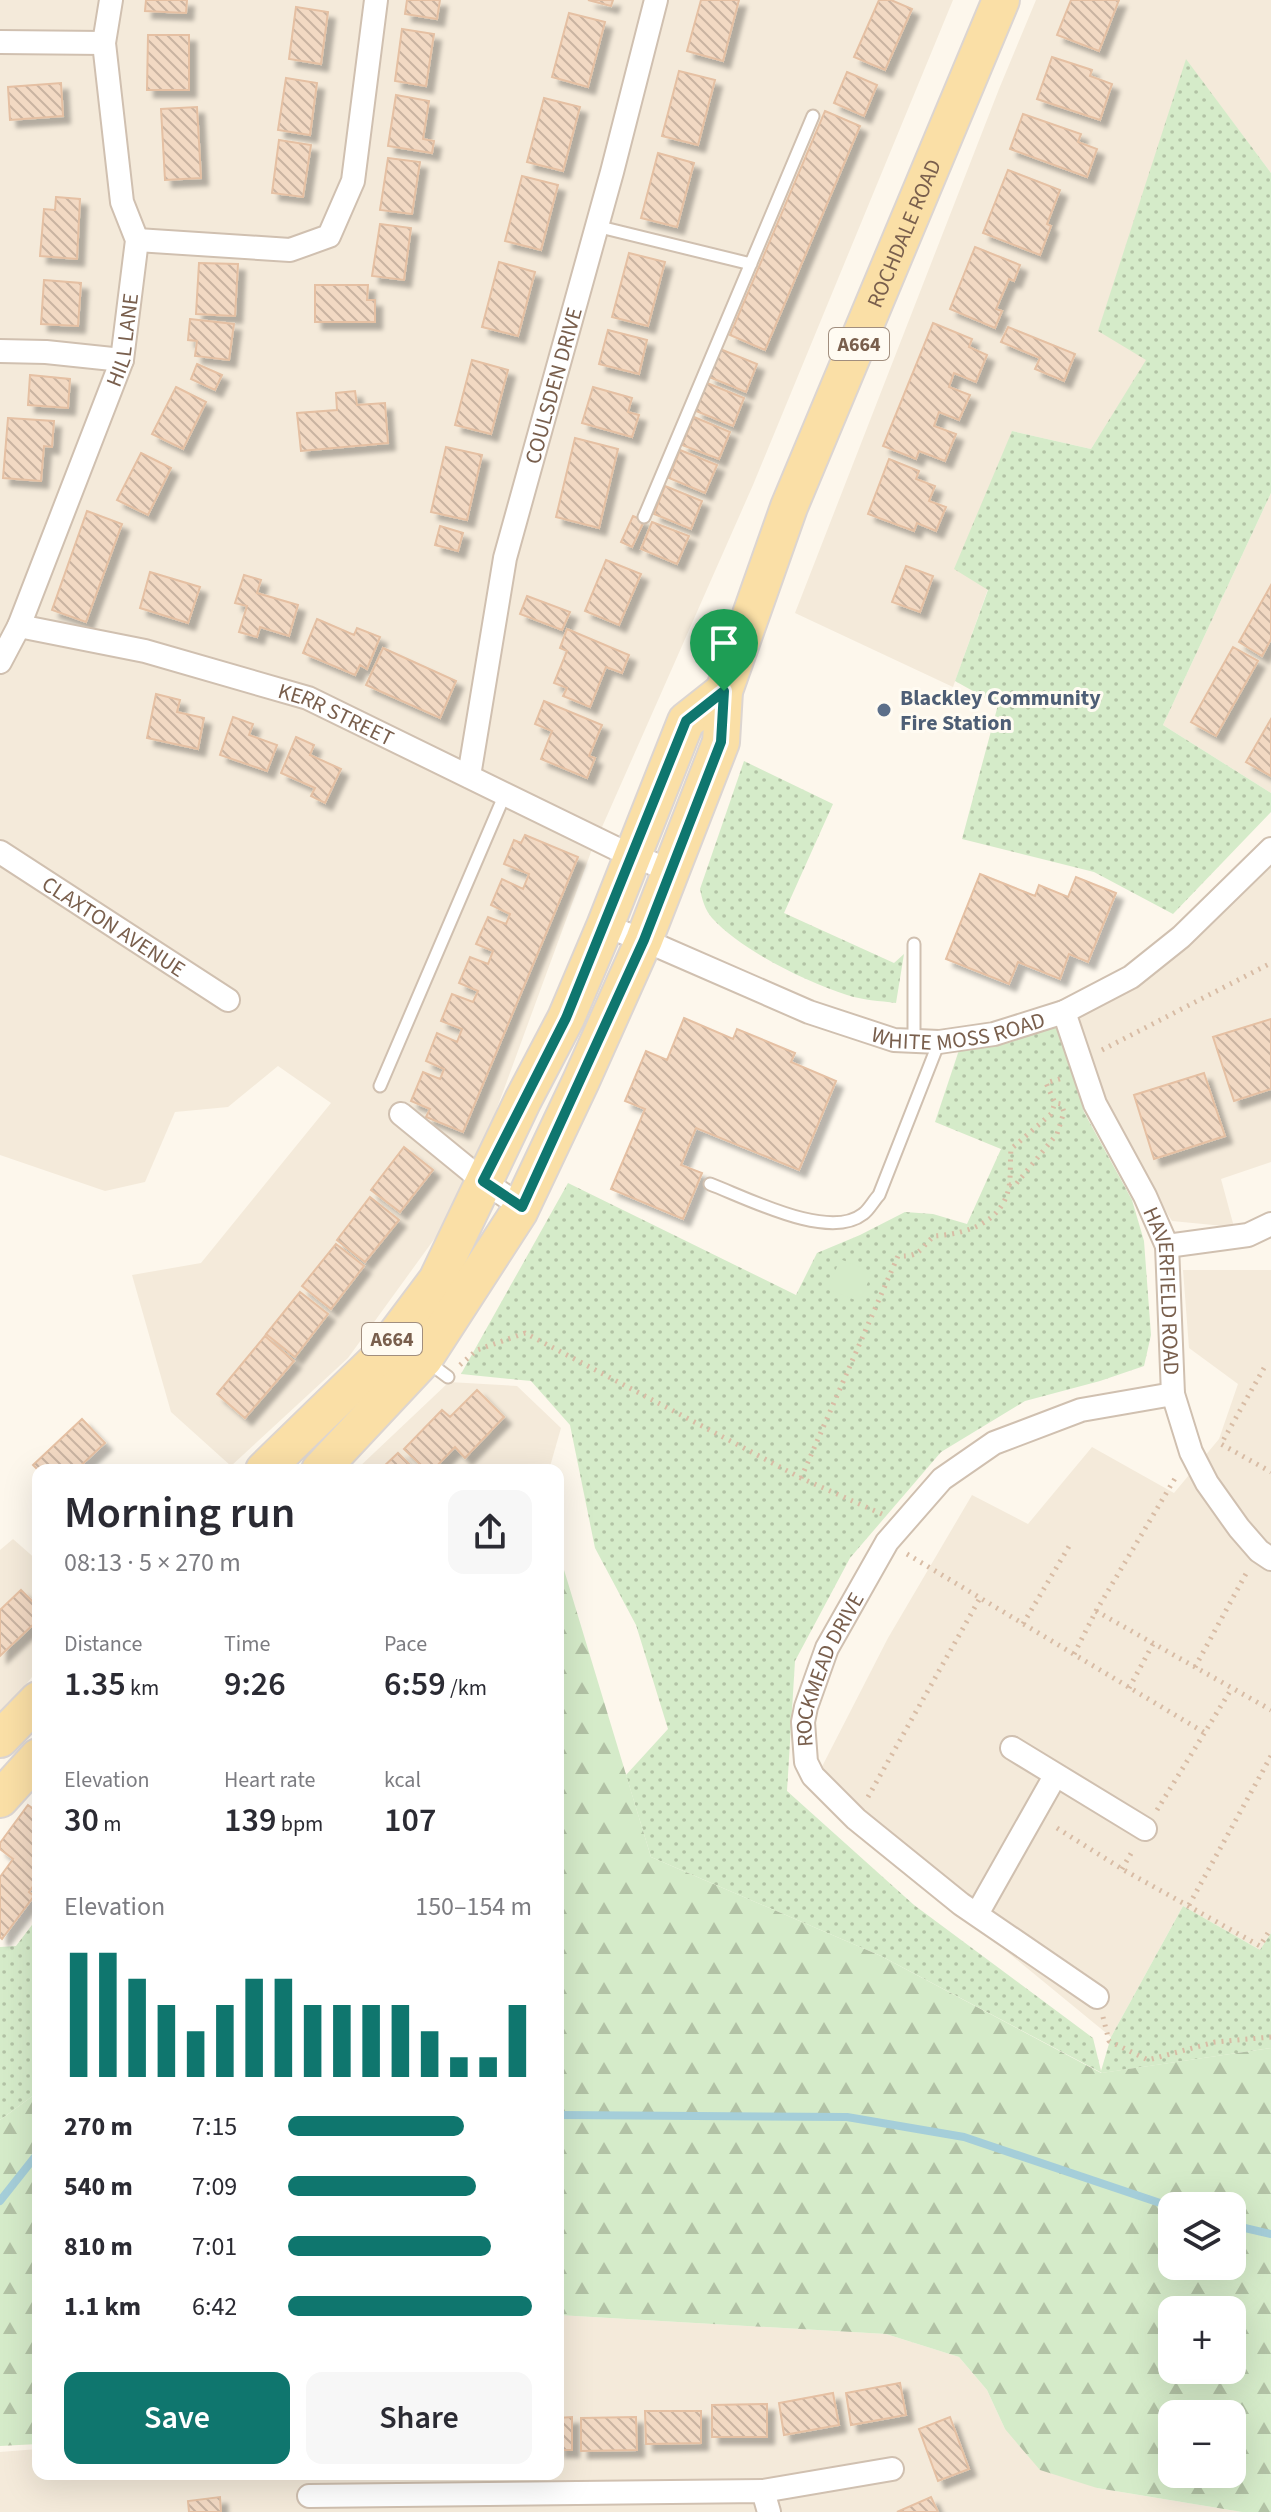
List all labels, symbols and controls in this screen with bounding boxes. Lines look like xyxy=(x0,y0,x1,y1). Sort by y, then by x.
street label: ROCHDALE ROAD xyxy=(859,154,950,313)
street label: HILL LANE xyxy=(98,291,147,392)
street label: COULSDEN DRIVE xyxy=(517,304,591,468)
road number: A664 xyxy=(829,328,889,360)
pin xyxy=(690,609,758,691)
icon: arrive xyxy=(702,621,746,665)
street label: KERR STREET xyxy=(274,675,399,755)
place label: Blackley Community Fire Station xyxy=(900,682,1101,739)
marker: Blackley Community Fire Station xyxy=(875,701,893,719)
street label: CLAXTON AVENUE xyxy=(35,868,192,985)
street label: WHITE MOSS ROAD xyxy=(867,1004,1049,1059)
street label: HAVERFIELD ROAD xyxy=(1135,1202,1187,1376)
road number: A664 xyxy=(362,1323,422,1355)
text: Morning run xyxy=(64,1482,295,1545)
button: share xyxy=(448,1490,532,1574)
text: 08:13 · 5 × 270 m xyxy=(64,1544,241,1581)
street label: ROCKMEAD DRIVE xyxy=(788,1587,872,1748)
text: Distance xyxy=(64,1628,142,1660)
text: Time xyxy=(224,1628,270,1660)
text: Pace xyxy=(384,1628,427,1660)
text: 1.35 xyxy=(64,1660,126,1709)
text: 9:26 xyxy=(224,1660,286,1709)
text: 6:59 xyxy=(384,1660,446,1709)
text: km xyxy=(126,1672,159,1704)
text: /km xyxy=(446,1672,487,1704)
text: Elevation xyxy=(64,1764,150,1796)
text: Heart rate xyxy=(224,1764,315,1796)
text: kcal xyxy=(384,1764,421,1796)
text: 30 xyxy=(64,1796,99,1845)
text: 139 xyxy=(224,1796,276,1845)
text: 107 xyxy=(384,1796,436,1845)
text: m xyxy=(99,1808,122,1840)
text: bpm xyxy=(276,1808,323,1840)
text: Elevation xyxy=(64,1888,165,1925)
text: 150–154 m xyxy=(415,1888,532,1925)
text: 270 m xyxy=(64,2108,133,2145)
text: 7:15 xyxy=(192,2108,237,2145)
text: 540 m xyxy=(64,2168,133,2205)
text: 7:09 xyxy=(192,2168,237,2205)
map controls xyxy=(1158,2192,1246,2488)
button: layers xyxy=(1158,2192,1246,2280)
text: 810 m xyxy=(64,2228,133,2265)
text: 7:01 xyxy=(192,2228,237,2265)
text: 1.1 km xyxy=(64,2288,141,2325)
text: 6:42 xyxy=(192,2288,237,2325)
button: + xyxy=(1158,2296,1246,2384)
button: Save xyxy=(64,2372,290,2464)
button: Share xyxy=(306,2372,532,2464)
button: − xyxy=(1158,2400,1246,2488)

